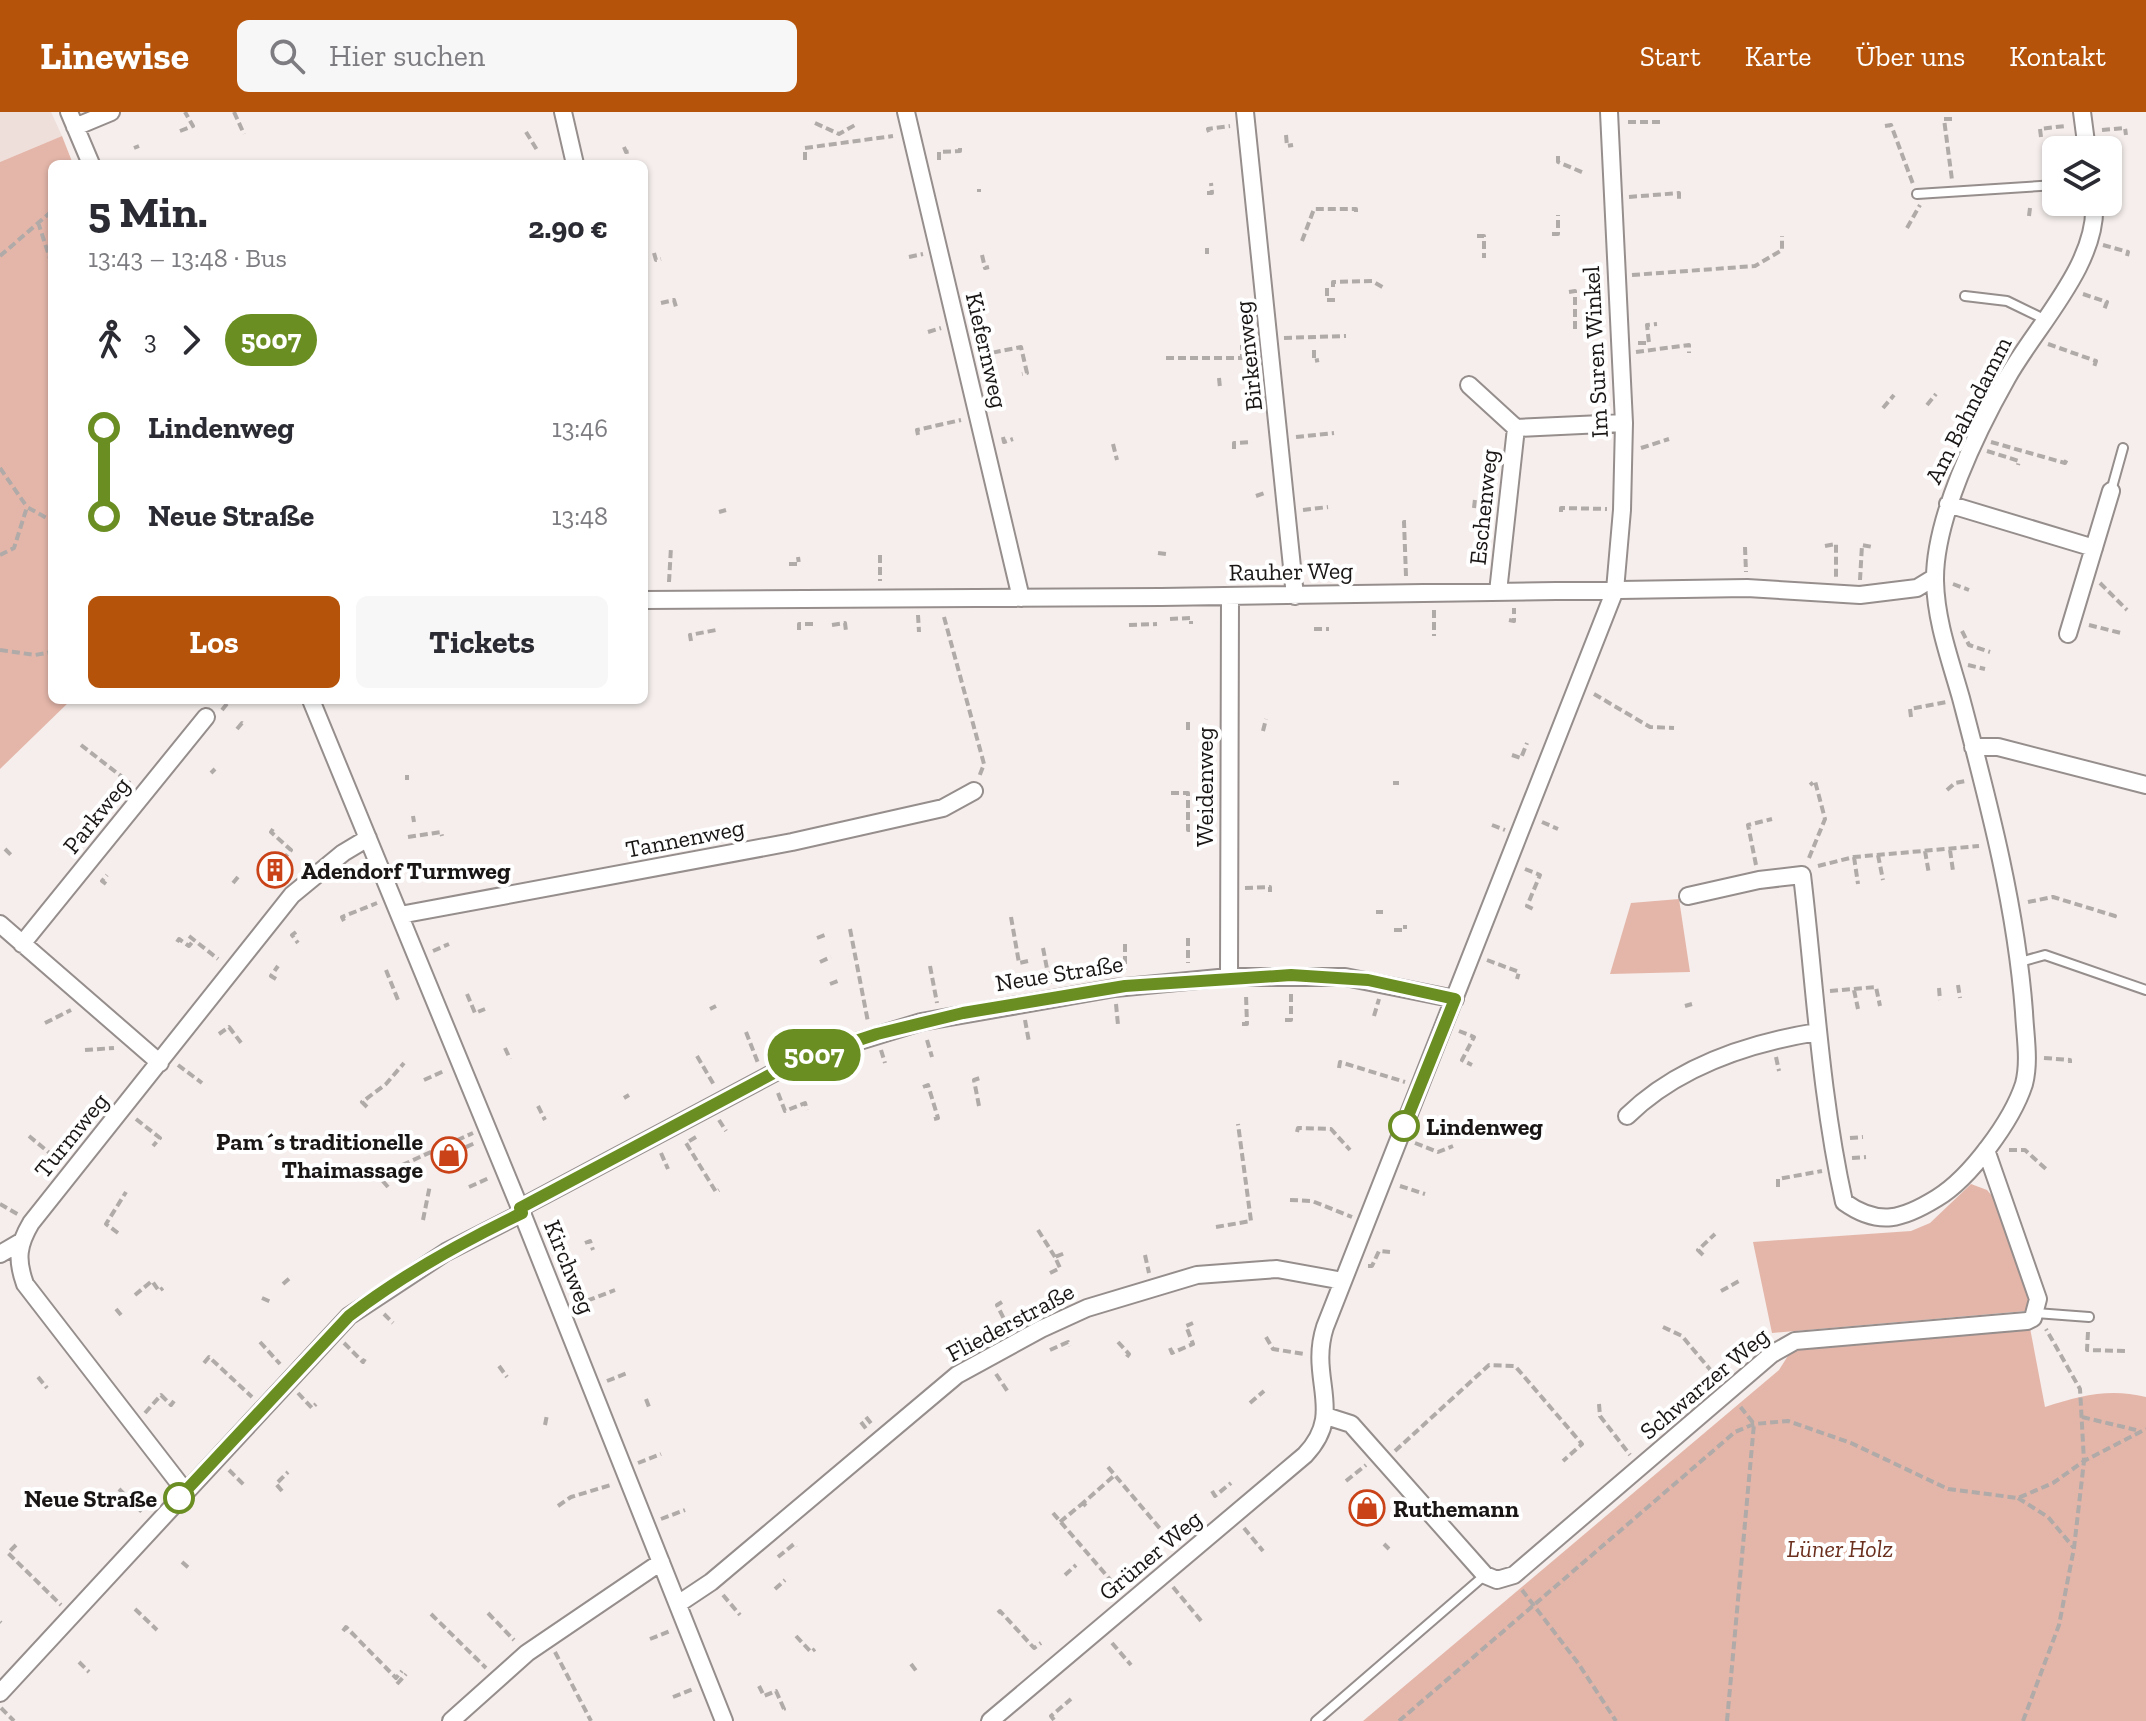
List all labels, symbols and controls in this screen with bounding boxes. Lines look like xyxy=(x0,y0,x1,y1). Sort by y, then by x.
search box xyxy=(237,20,797,92)
text: Linewise xyxy=(40,33,189,79)
icon: search xyxy=(265,34,309,78)
text: Hier suchen xyxy=(329,38,485,74)
text: Start xyxy=(1640,40,1701,73)
text: Karte xyxy=(1745,40,1811,73)
text: Über uns xyxy=(1855,40,1965,73)
text: Kontakt xyxy=(2009,40,2106,73)
map controls xyxy=(2042,136,2122,216)
button: layers xyxy=(2042,136,2122,216)
text: 5 Min. xyxy=(88,185,208,238)
text: 2.90 € xyxy=(528,210,608,246)
text: 13:43 – 13:48 · Bus xyxy=(88,242,287,274)
street label: Im Suren Winkel xyxy=(1576,265,1614,439)
street label: Kiefernweg xyxy=(960,289,1014,411)
street label: Birkenweg xyxy=(1228,300,1268,412)
icon: walk xyxy=(88,318,132,362)
icon: forward xyxy=(169,318,213,362)
text: 5007 xyxy=(241,323,301,356)
text: 3 xyxy=(144,324,157,356)
street label: Am Bahndamm xyxy=(1918,331,2018,488)
text: Lindenweg xyxy=(148,410,294,446)
text: 13:46 xyxy=(552,412,608,444)
street label: Eschenweg xyxy=(1463,448,1503,566)
text: Neue Straße xyxy=(148,498,314,534)
text: 13:48 xyxy=(551,500,608,532)
street label: Rauher Weg xyxy=(1228,555,1354,587)
button: Los xyxy=(88,596,340,688)
button: Tickets xyxy=(356,596,608,688)
street label: Weidenweg xyxy=(1190,727,1219,847)
street label: Parkweg xyxy=(56,771,136,859)
street label: Tannenweg xyxy=(623,812,747,864)
building icon: Adendorf Turmweg xyxy=(256,851,294,889)
place label: Adendorf Turmweg xyxy=(301,856,511,885)
street label: Neue Straße xyxy=(993,949,1125,997)
line badge: 5007 xyxy=(758,1029,870,1081)
text: 5007 xyxy=(784,1038,844,1071)
street label: Turmweg xyxy=(28,1087,114,1183)
marker: Lindenweg xyxy=(1389,1111,1419,1141)
place label: Lindenweg xyxy=(1426,1112,1543,1141)
place label: Pam´s traditionelle Thaimassage xyxy=(216,1127,423,1184)
shop icon: Pam´s traditionelle Thaimassage xyxy=(430,1136,468,1174)
street label: Kirchweg xyxy=(538,1216,602,1318)
street label: Fliederstraße xyxy=(941,1276,1079,1368)
street label: Schwarzer Weg xyxy=(1634,1321,1774,1445)
marker: Neue Straße xyxy=(164,1483,194,1513)
place label: Neue Straße xyxy=(24,1484,157,1513)
shop icon: Ruthemann xyxy=(1348,1489,1386,1527)
place label: Ruthemann xyxy=(1393,1494,1519,1523)
street label: Grüner Weg xyxy=(1093,1504,1207,1606)
park label: Lüner Holz xyxy=(1787,1534,1893,1563)

